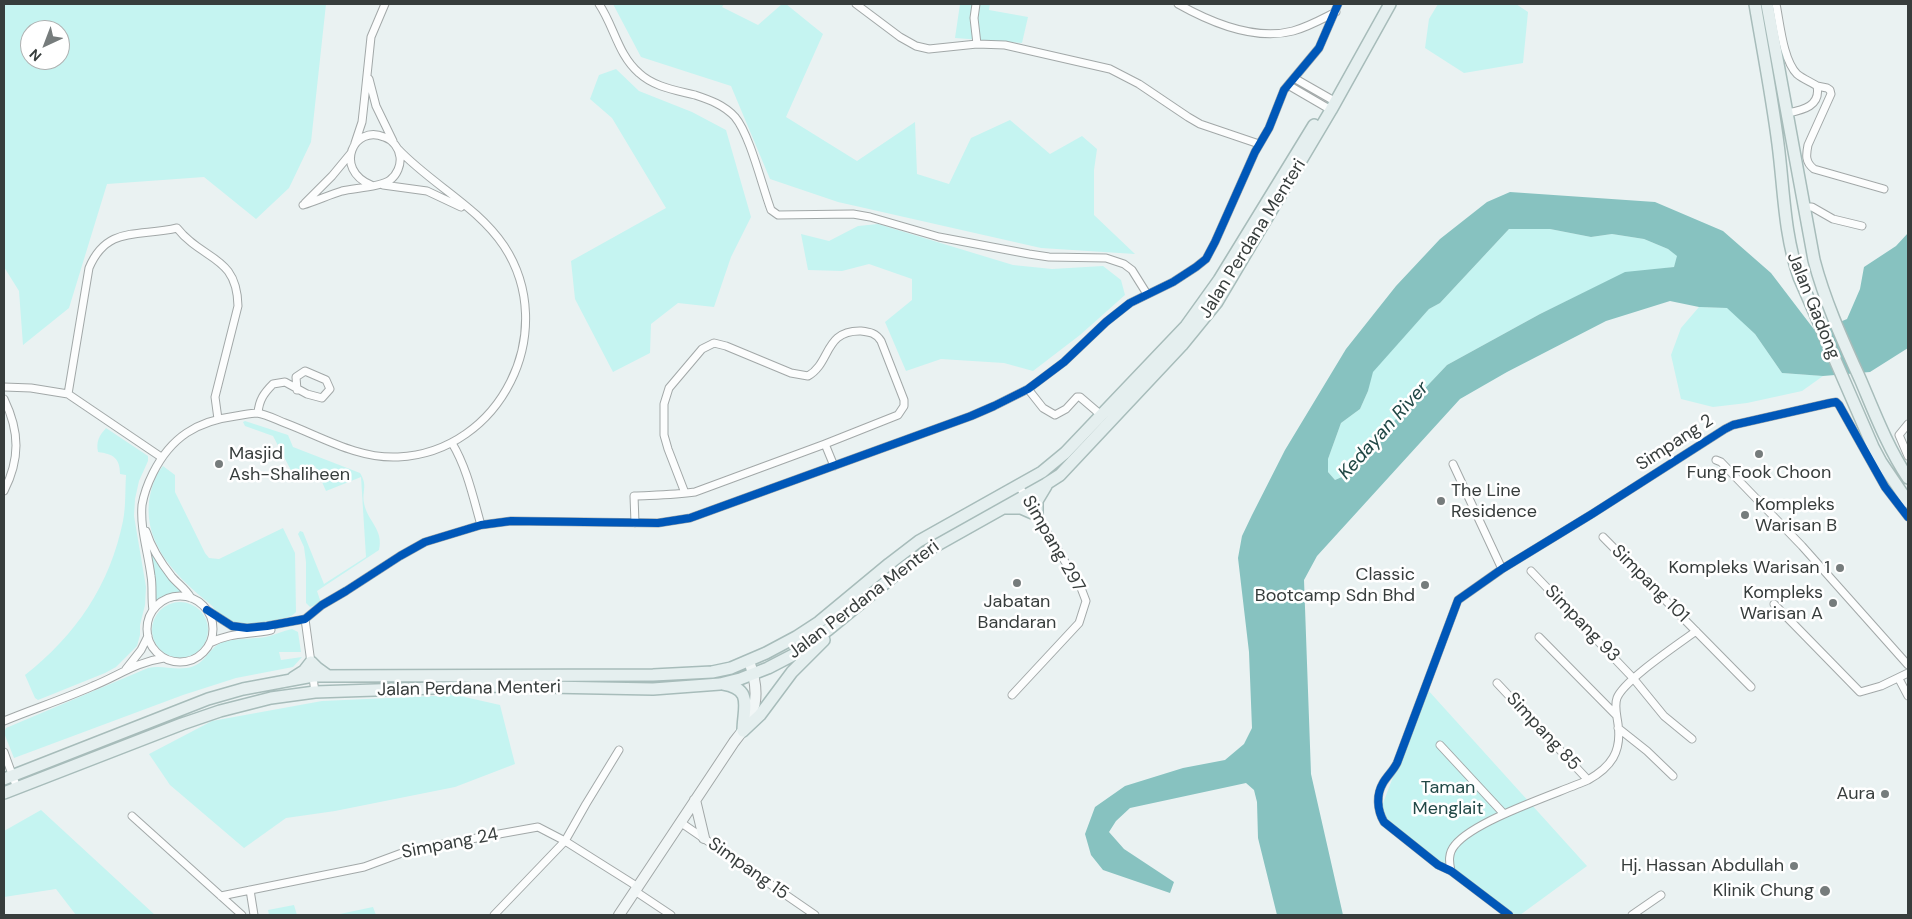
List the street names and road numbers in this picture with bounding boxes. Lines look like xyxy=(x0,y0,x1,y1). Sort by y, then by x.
street label: Jalan Perdana Menteri xyxy=(1195,155,1311,323)
street label: Jalan Gadong xyxy=(1782,249,1844,363)
street label: Simpang 2 xyxy=(1632,410,1718,476)
street label: Simpang 297 xyxy=(1017,492,1089,596)
street label: Jalan Perdana Menteri xyxy=(784,536,944,664)
street label: Simpang 101 xyxy=(1607,541,1693,627)
street label: Simpang 93 xyxy=(1540,581,1624,667)
street label: Jalan Perdana Menteri xyxy=(377,677,561,701)
street label: Simpang 85 xyxy=(1501,688,1585,776)
street label: Simpang 24 xyxy=(400,824,500,864)
street label: Simpang 15 xyxy=(703,833,793,905)

